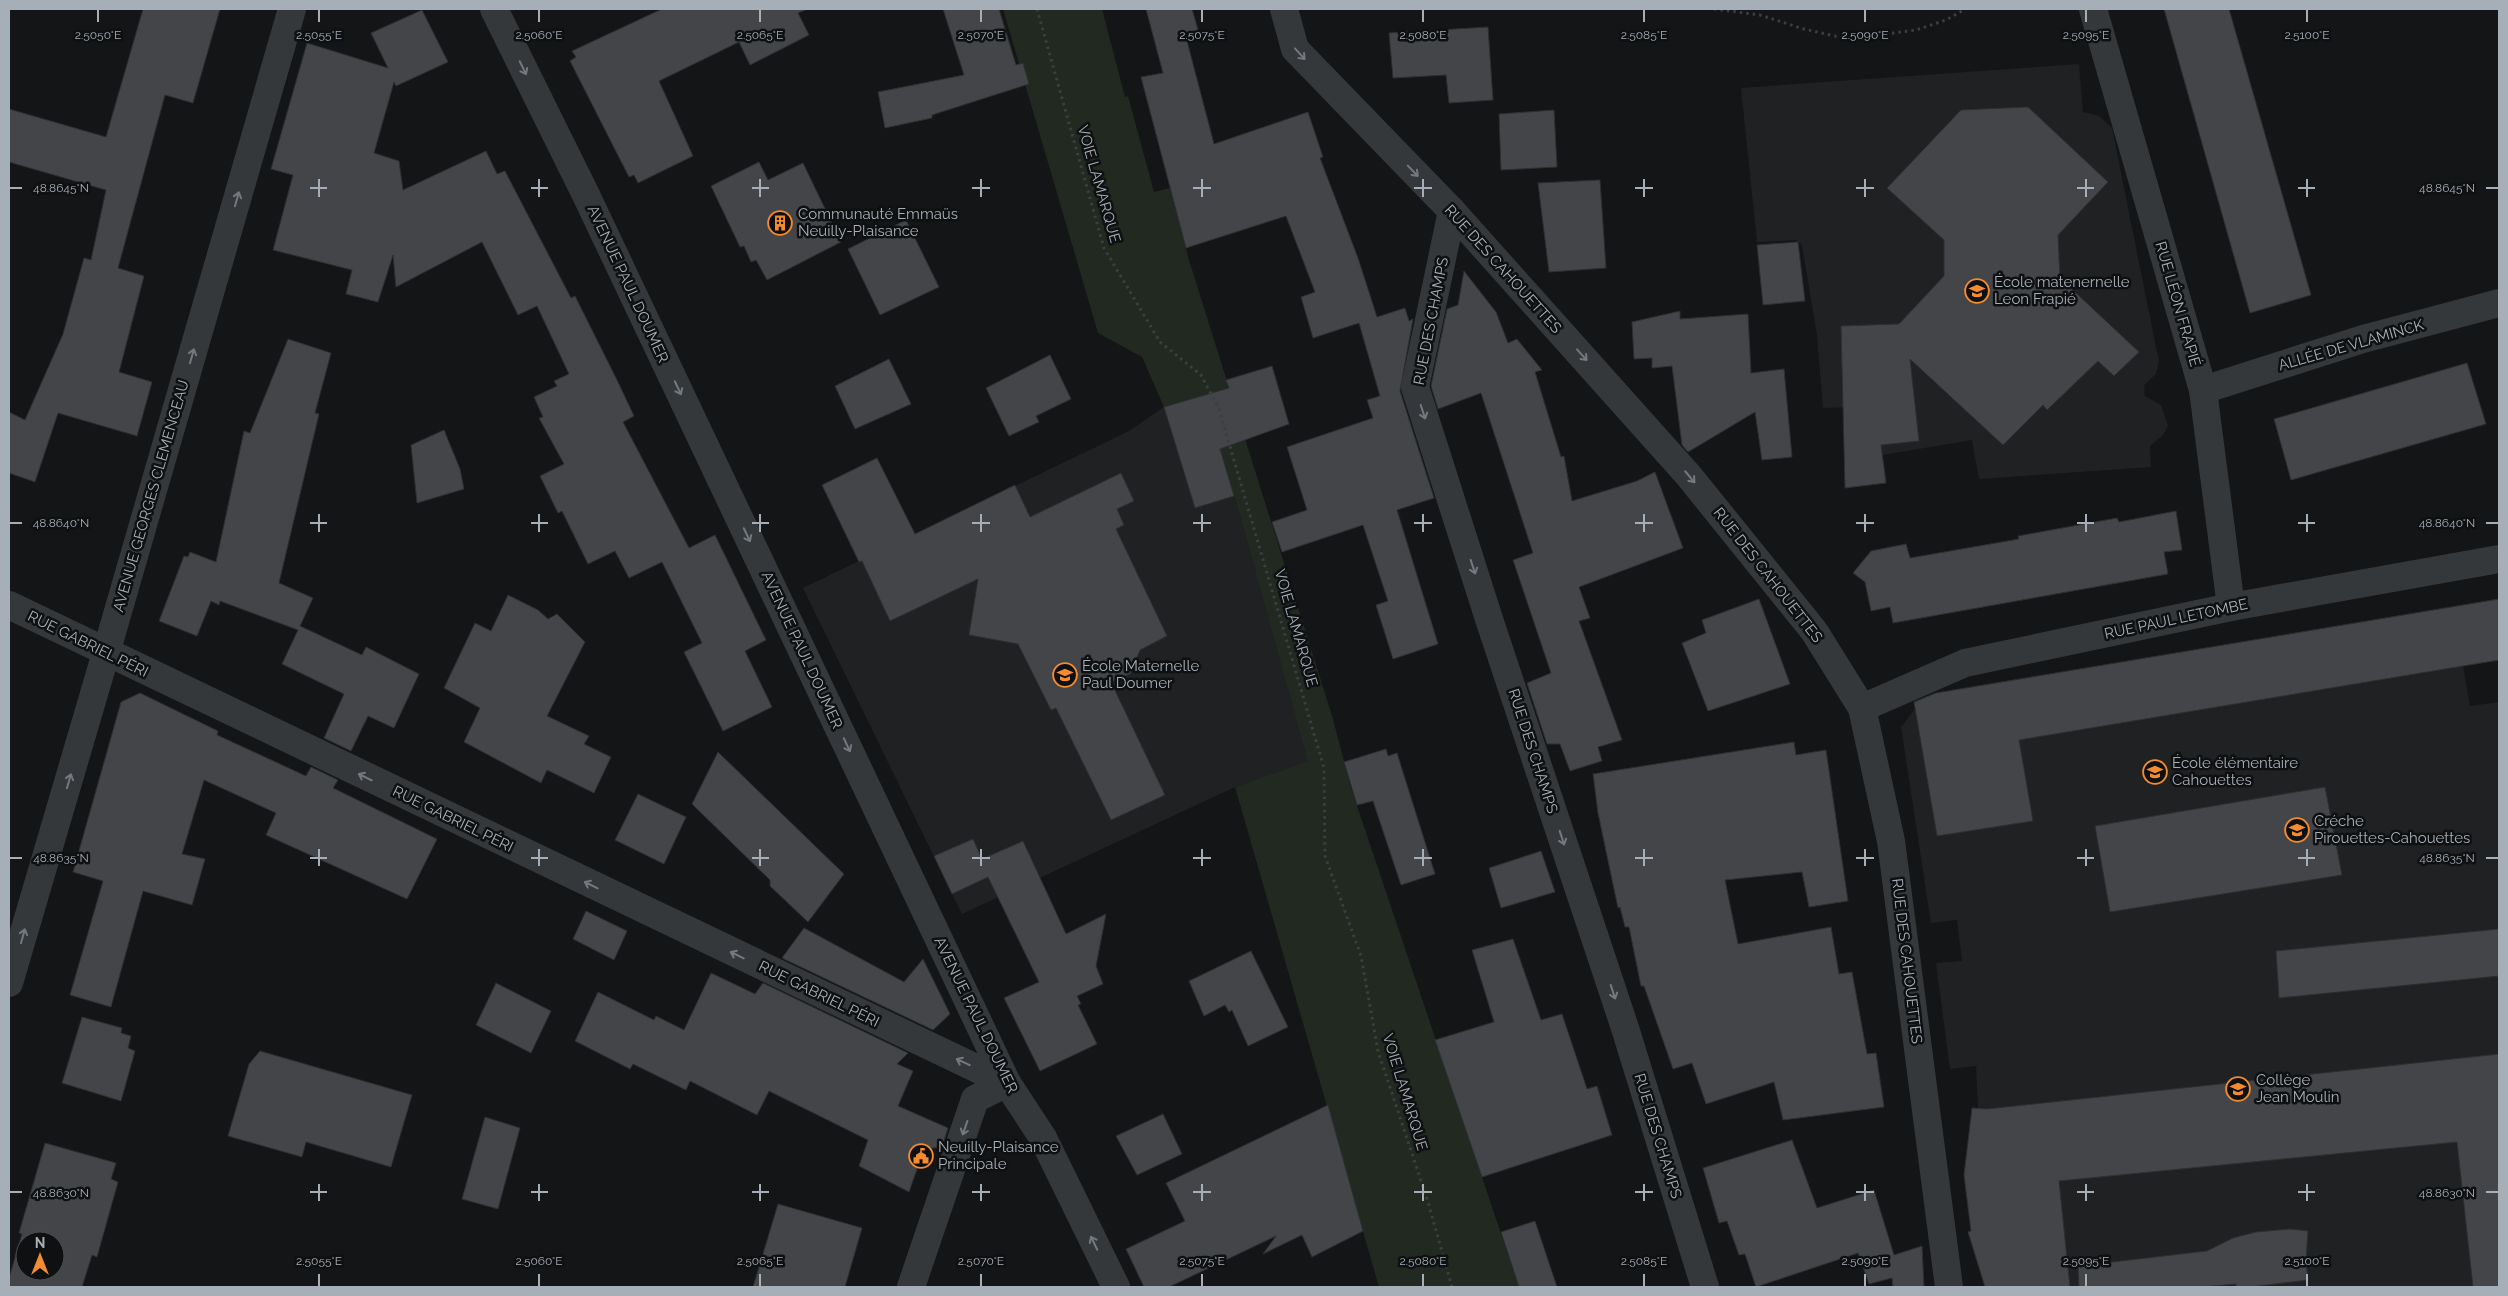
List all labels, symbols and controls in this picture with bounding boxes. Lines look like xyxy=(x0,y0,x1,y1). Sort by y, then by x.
text: 2.5050°E xyxy=(75,28,121,42)
text: 2.5055°E xyxy=(296,28,342,42)
text: 2.5060°E xyxy=(515,28,563,42)
text: 2.5065°E xyxy=(737,28,783,42)
text: 2.5070°E xyxy=(958,28,1004,42)
text: 2.5075°E xyxy=(1179,28,1225,42)
text: 2.5080°E xyxy=(1399,28,1447,42)
text: 2.5085°E xyxy=(1621,28,1667,42)
text: 2.5090°E xyxy=(1841,28,1889,42)
text: 2.5095°E xyxy=(2063,28,2109,42)
text: 2.5100°E xyxy=(2284,28,2330,42)
one-way arrow xyxy=(1295,47,1306,60)
one-way arrow xyxy=(519,60,528,75)
street label: VOIE LAMARQUE xyxy=(1074,123,1124,245)
one-way arrow xyxy=(1407,164,1419,177)
text: 48.8645°N xyxy=(33,181,89,195)
text: 48.8645°N xyxy=(2419,181,2475,195)
one-way arrow xyxy=(233,192,242,208)
street label: RUE DES CAHOUETTES xyxy=(1441,201,1565,337)
street label: AVENUE PAUL DOUMER xyxy=(584,202,673,366)
place label: Communauté Emmaüs Neuilly-Plaisance xyxy=(798,205,958,240)
building icon: Communauté Emmaüs Neuilly-Plaisance xyxy=(767,210,793,236)
street label: RUE LÉON FRAPIÉ xyxy=(2152,239,2204,369)
street label: RUE DES CHAMPS xyxy=(1410,256,1452,386)
place label: École matenernelle Leon Frapié xyxy=(1994,273,2130,308)
school or university icon: École matenernelle Leon Frapié xyxy=(1964,278,1990,304)
street label: ALLÉE DE VLAMINCK xyxy=(2276,316,2426,374)
one-way arrow xyxy=(188,348,197,364)
one-way arrow xyxy=(1576,349,1587,362)
street label: AVENUE GEORGES CLEMENCEAU xyxy=(109,378,193,614)
one-way arrow xyxy=(673,380,683,395)
one-way arrow xyxy=(1419,404,1429,420)
one-way arrow xyxy=(1684,470,1695,483)
street label: RUE DES CAHOUETTES xyxy=(1710,504,1826,646)
text: 48.8640°N xyxy=(33,516,89,530)
text: 48.8640°N xyxy=(2419,516,2475,530)
one-way arrow xyxy=(742,527,752,542)
one-way arrow xyxy=(1468,559,1478,575)
street label: VOIE LAMARQUE xyxy=(1271,567,1321,689)
street label: AVENUE PAUL DOUMER xyxy=(758,568,847,732)
street label: RUE PAUL LETOMBE xyxy=(2103,595,2249,643)
street label: RUE GABRIEL PÉRI xyxy=(25,607,151,681)
place label: École Maternelle Paul Doumer xyxy=(1082,657,1200,692)
school or university icon: École Maternelle Paul Doumer xyxy=(1052,662,1078,688)
street label: RUE DES CHAMPS xyxy=(1504,686,1562,816)
one-way arrow xyxy=(842,737,852,752)
place label: École élémentaire Cahouettes xyxy=(2172,754,2298,789)
school or university icon: École élémentaire Cahouettes xyxy=(2142,759,2168,785)
one-way arrow xyxy=(358,772,373,781)
one-way arrow xyxy=(64,773,74,789)
street label: RUE GABRIEL PÉRI xyxy=(390,782,516,856)
place label: Créche Pirouettes-Cahouettes xyxy=(2314,812,2470,847)
school or university icon: Créche Pirouettes-Cahouettes xyxy=(2284,817,2310,843)
one-way arrow xyxy=(1558,829,1567,845)
text: 48.8635°N xyxy=(33,851,89,865)
text: 48.8635°N xyxy=(2419,851,2475,865)
street label: RUE DES CAHOUETTES xyxy=(1888,877,1926,1045)
one-way arrow xyxy=(583,879,598,889)
one-way arrow xyxy=(18,929,28,945)
street label: AVENUE PAUL DOUMER xyxy=(930,934,1022,1096)
one-way arrow xyxy=(730,949,745,959)
street label: RUE GABRIEL PÉRI xyxy=(756,957,882,1031)
one-way arrow xyxy=(1609,984,1618,999)
street label: VOIE LAMARQUE xyxy=(1379,1031,1431,1153)
one-way arrow xyxy=(956,1057,971,1067)
street label: RUE DES CHAMPS xyxy=(1630,1071,1686,1201)
place label: Collège Jean Moulin xyxy=(2256,1071,2340,1106)
school or university icon: Collège Jean Moulin xyxy=(2225,1076,2251,1102)
one-way arrow xyxy=(960,1120,969,1135)
place label: Neuilly-Plaisance Principale xyxy=(938,1138,1059,1173)
public building icon: Neuilly-Plaisance Principale xyxy=(908,1143,934,1169)
text: 48.8630°N xyxy=(33,1186,89,1200)
text: 48.8630°N xyxy=(2419,1186,2475,1200)
north arrow xyxy=(15,1231,65,1281)
text: N xyxy=(35,1235,45,1251)
one-way arrow xyxy=(1089,1236,1099,1251)
text: 2.5055°E xyxy=(296,1254,342,1268)
text: 2.5060°E xyxy=(515,1254,563,1268)
text: 2.5065°E xyxy=(737,1254,783,1268)
text: 2.5070°E xyxy=(958,1254,1004,1268)
text: 2.5075°E xyxy=(1179,1254,1225,1268)
text: 2.5080°E xyxy=(1399,1254,1447,1268)
text: 2.5085°E xyxy=(1621,1254,1667,1268)
text: 2.5090°E xyxy=(1841,1254,1889,1268)
text: 2.5095°E xyxy=(2063,1254,2109,1268)
text: 2.5100°E xyxy=(2284,1254,2330,1268)

